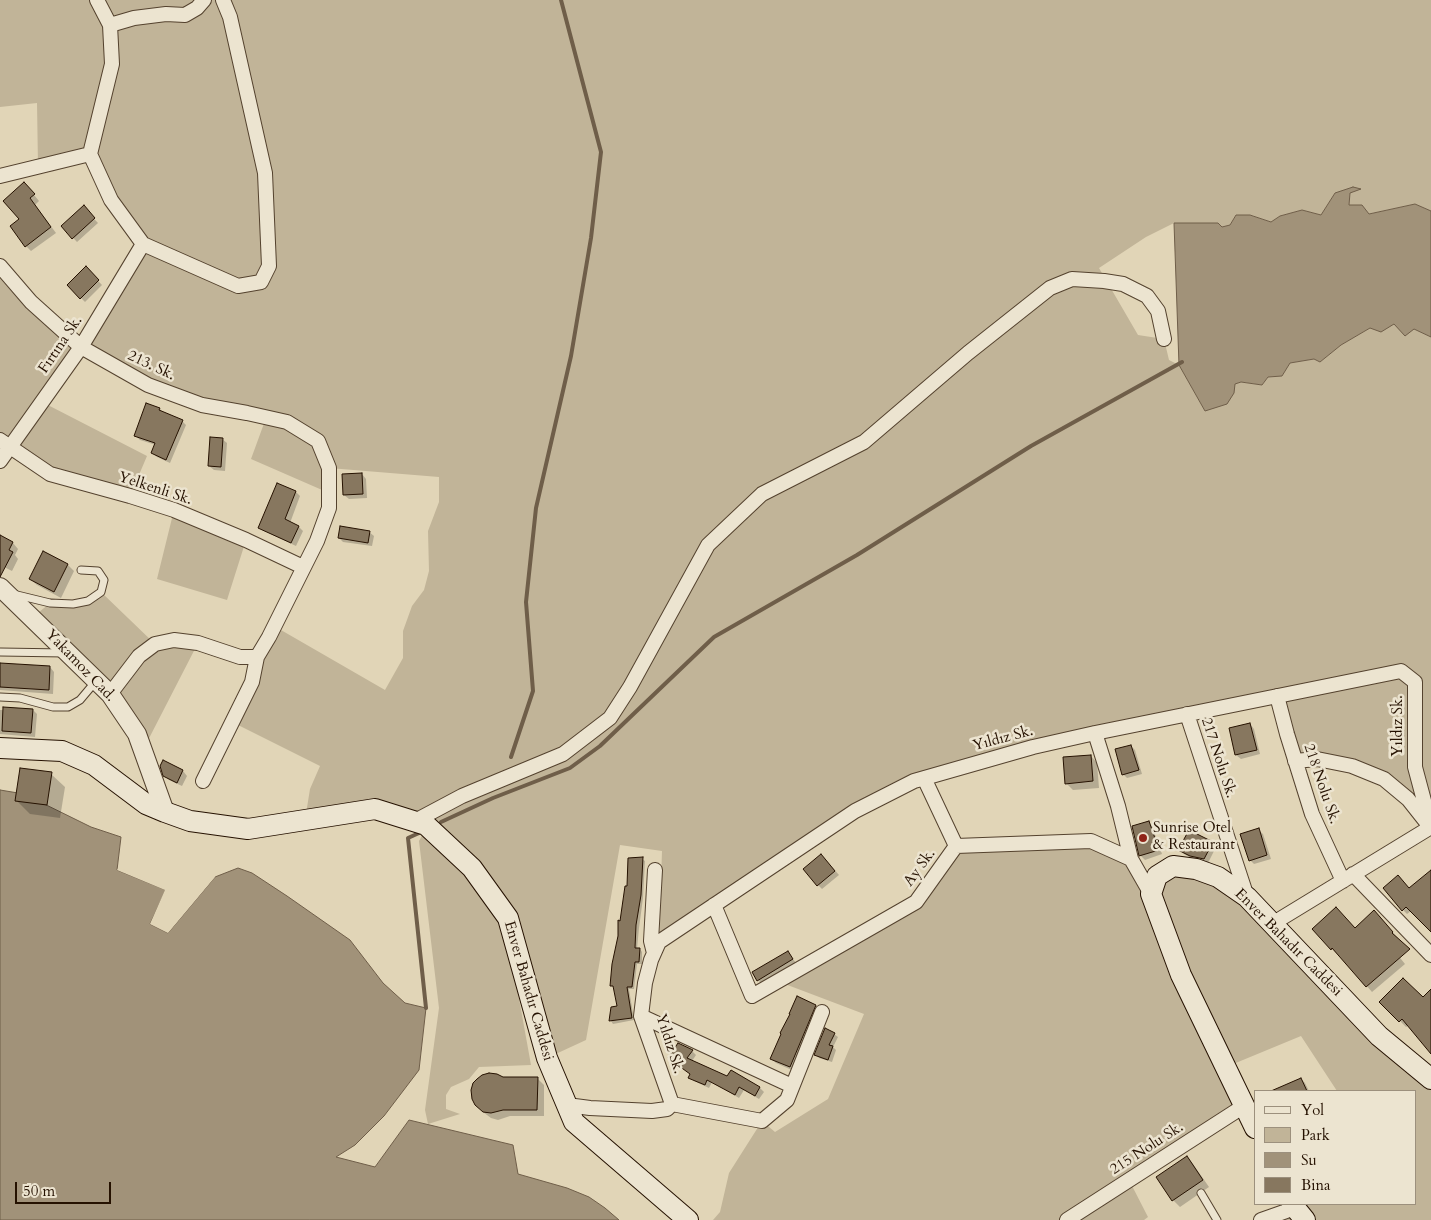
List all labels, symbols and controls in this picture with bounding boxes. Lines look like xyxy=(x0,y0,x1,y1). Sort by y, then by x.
street label: Fırtına Sk. xyxy=(35,313,87,377)
street label: 213. Sk. xyxy=(124,347,178,385)
street label: Yelkenli Sk. xyxy=(116,469,194,509)
street label: Yakamoz Cad. xyxy=(41,626,119,706)
street label: Yıldız Sk. xyxy=(1390,695,1408,757)
street label: 217 Nolu Sk. xyxy=(1197,716,1239,800)
street label: Yıldız Sk. xyxy=(971,722,1035,756)
street label: 218 Nolu Sk. xyxy=(1299,742,1343,826)
place label: Sunrise Otel & Restaurant xyxy=(1153,820,1235,855)
marker: Sunrise Otel & Restaurant xyxy=(1137,832,1149,844)
street label: Ay Sk. xyxy=(900,846,940,890)
street label: Enver Bahadır Caddesi xyxy=(1230,885,1346,1001)
street label: Enver Bahadır Caddesi xyxy=(499,919,557,1063)
street label: Yıldız Sk. xyxy=(651,1012,687,1076)
legend xyxy=(1254,1090,1416,1205)
text: Yol xyxy=(1301,1100,1324,1120)
street label: 215 Nolu Sk. xyxy=(1107,1119,1187,1179)
text: Park xyxy=(1301,1125,1330,1145)
text: Su xyxy=(1301,1150,1317,1170)
scale bar xyxy=(18,1172,114,1204)
text: Bina xyxy=(1301,1175,1330,1195)
text: 50 m xyxy=(23,1181,55,1201)

